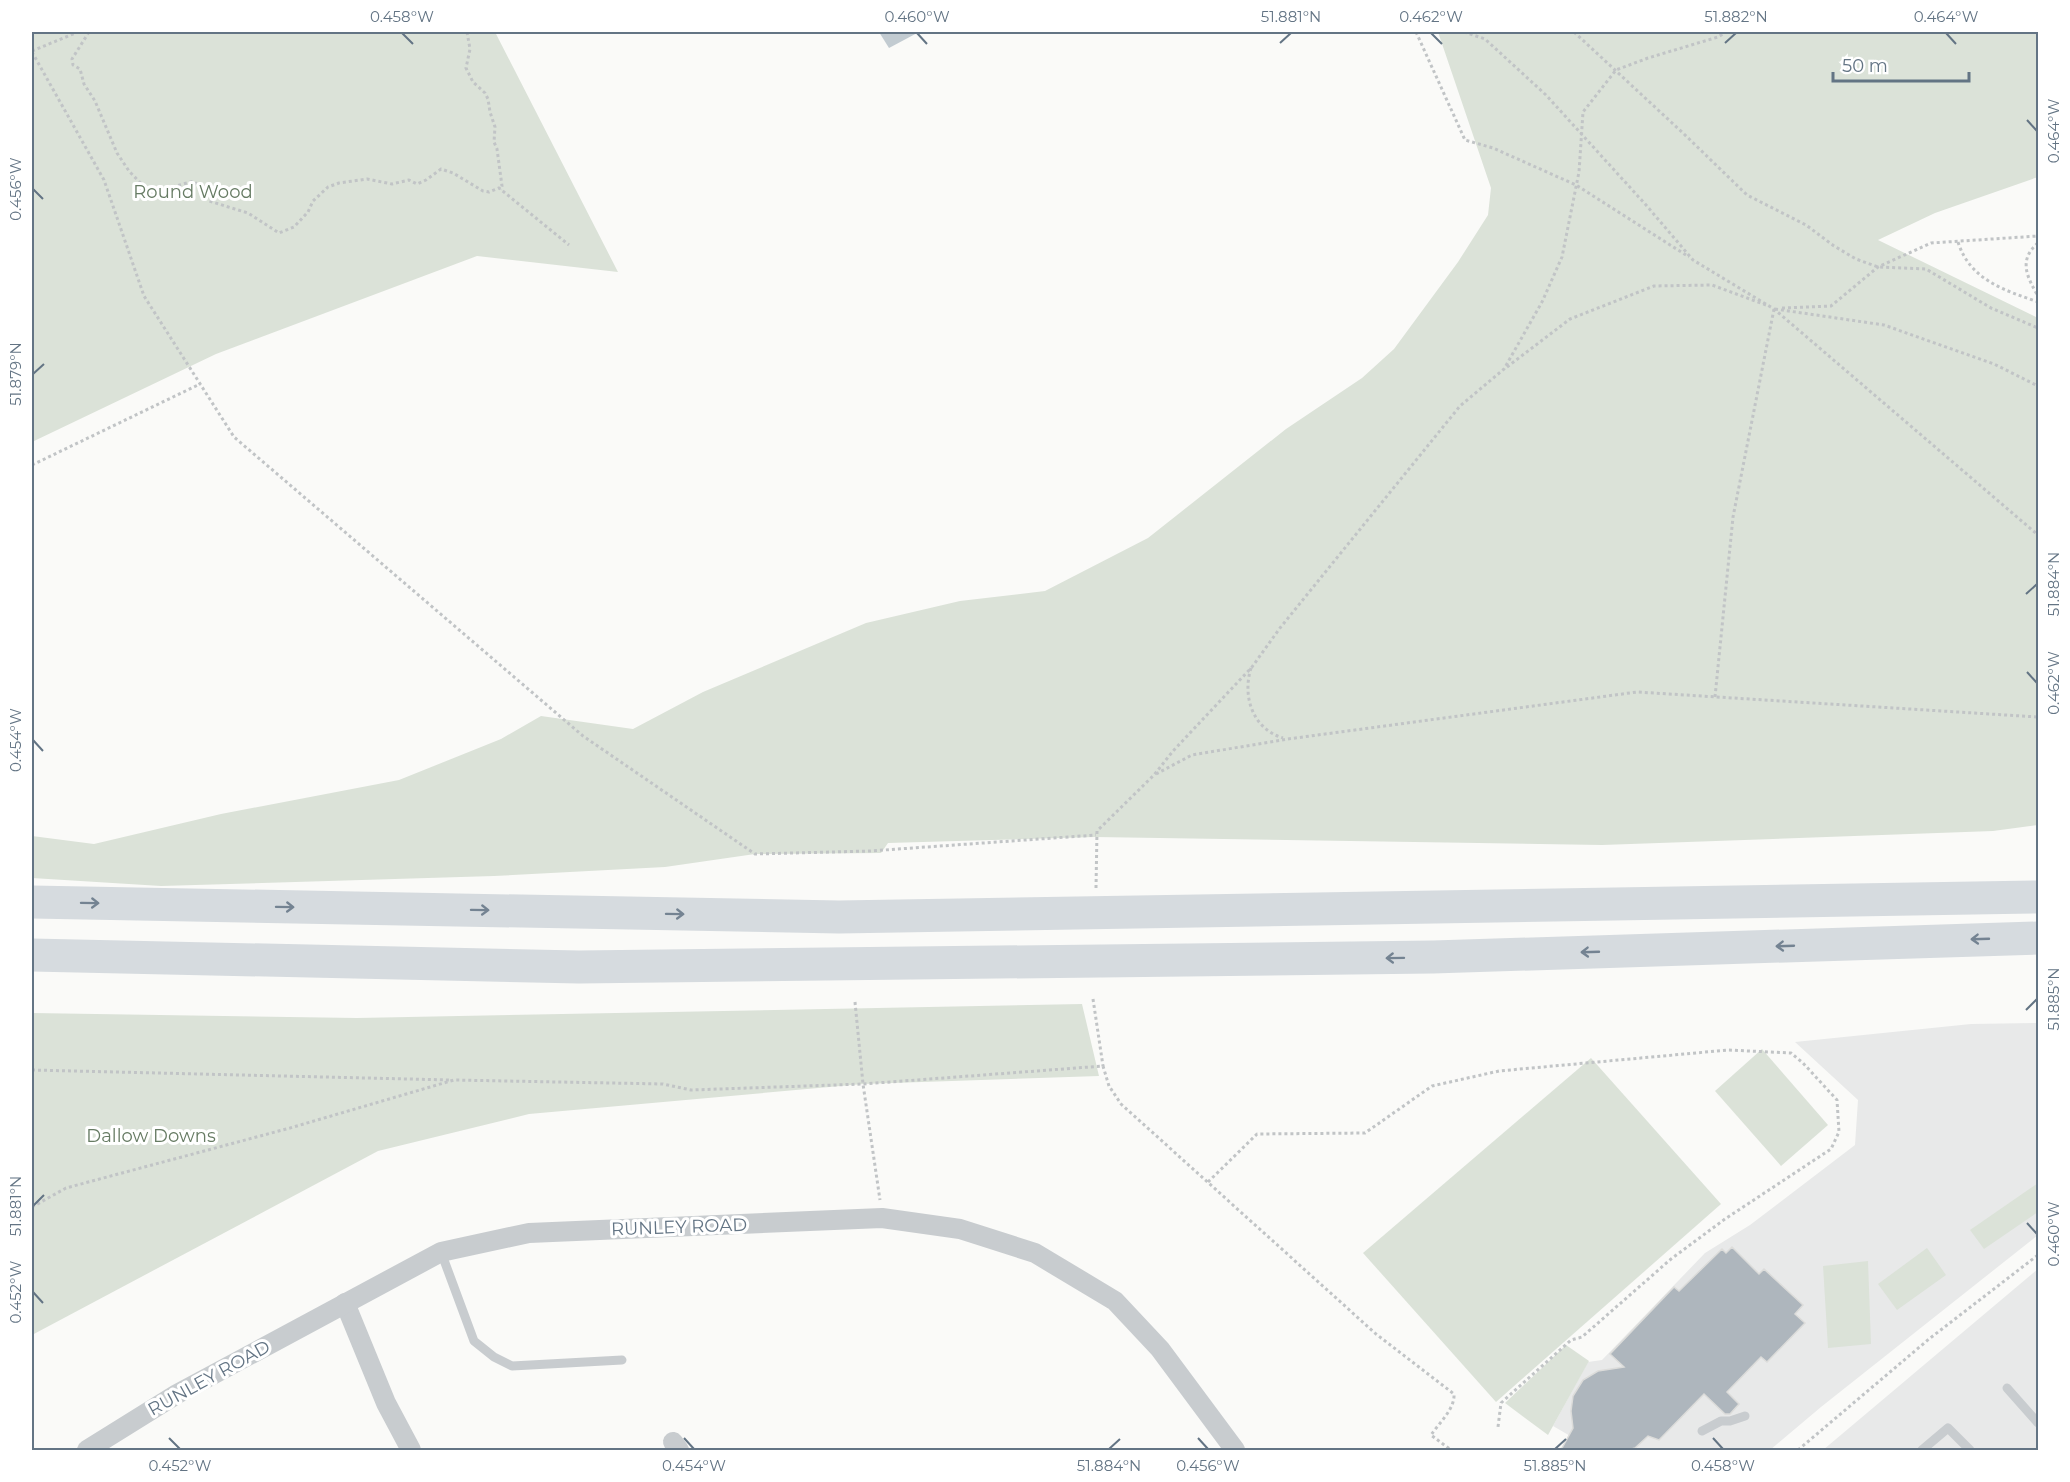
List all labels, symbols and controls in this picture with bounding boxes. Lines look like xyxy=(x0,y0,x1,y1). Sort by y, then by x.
text: 0.458°W xyxy=(370,7,434,26)
text: 0.460°W xyxy=(884,7,950,26)
text: 51.881°N xyxy=(1261,7,1321,26)
text: 0.462°W xyxy=(1399,7,1463,26)
text: 51.882°N xyxy=(1704,7,1768,26)
text: 0.464°W xyxy=(1914,7,1979,26)
scale bar xyxy=(1833,45,1970,83)
text: 50 m xyxy=(1842,55,1888,77)
text: 0.464°W xyxy=(2044,98,2063,163)
text: 0.456°W xyxy=(6,157,25,221)
park label: Round Wood xyxy=(133,181,253,203)
text: 51.879°N xyxy=(6,342,25,406)
text: 51.884°N xyxy=(2044,552,2063,616)
text: 0.462°W xyxy=(2044,651,2063,715)
text: 0.454°W xyxy=(6,708,25,772)
one-way arrow xyxy=(79,897,99,909)
one-way arrow xyxy=(274,901,294,912)
one-way arrow xyxy=(469,904,489,916)
one-way arrow xyxy=(664,908,684,920)
one-way arrow xyxy=(1971,934,1991,945)
one-way arrow xyxy=(1776,940,1796,952)
one-way arrow xyxy=(1581,946,1601,958)
one-way arrow xyxy=(1386,952,1406,964)
text: 51.885°N xyxy=(2044,967,2063,1031)
park label: Dallow Downs xyxy=(86,1125,216,1147)
text: 51.881°N xyxy=(6,1176,25,1236)
text: 0.460°W xyxy=(2044,1201,2063,1267)
street label: RUNLEY ROAD xyxy=(611,1214,747,1240)
text: 0.452°W xyxy=(6,1260,25,1323)
street label: RUNLEY ROAD xyxy=(144,1335,274,1421)
text: 0.452°W xyxy=(149,1456,212,1475)
text: 0.454°W xyxy=(662,1456,726,1475)
text: 51.884°N xyxy=(1077,1456,1141,1475)
text: 0.456°W xyxy=(1176,1456,1240,1475)
text: 51.885°N xyxy=(1523,1456,1587,1475)
text: 0.458°W xyxy=(1691,1456,1755,1475)

